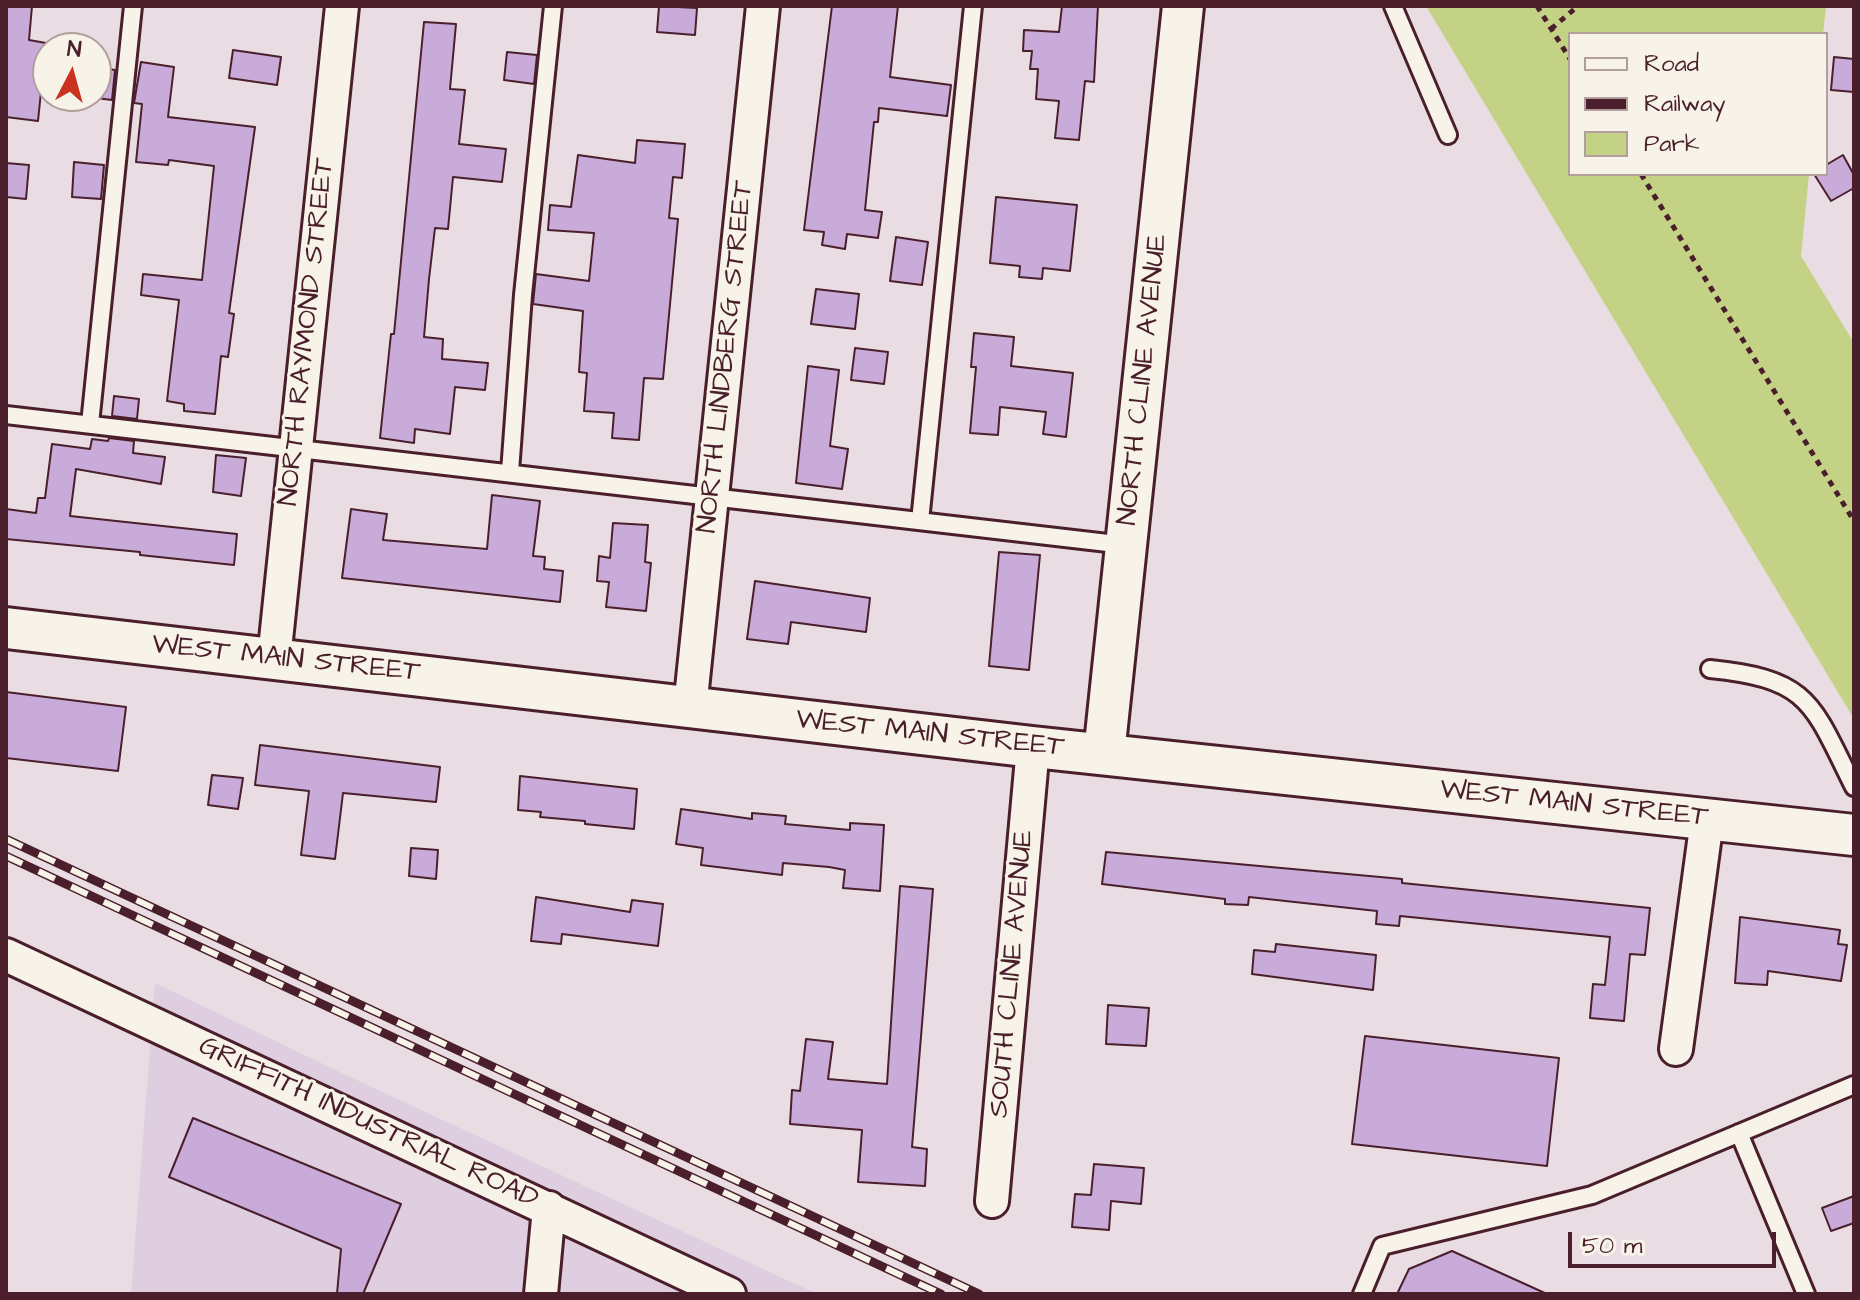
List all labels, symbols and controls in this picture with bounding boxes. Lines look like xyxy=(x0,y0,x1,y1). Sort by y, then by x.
north arrow xyxy=(32,32,112,112)
legend xyxy=(1568,32,1828,176)
text: N xyxy=(66,33,83,66)
text: Road xyxy=(1644,47,1699,81)
text: Railway xyxy=(1644,87,1726,121)
text: Park xyxy=(1644,127,1700,161)
street label: NORTH RAYMOND STREET xyxy=(273,156,343,508)
street label: NORTH LINDBERG STREET xyxy=(692,179,762,535)
street label: NORTH CLINE AVENUE xyxy=(1112,233,1176,527)
street label: WEST MAIN STREET xyxy=(150,629,422,691)
street label: WEST MAIN STREET xyxy=(794,704,1066,766)
street label: WEST MAIN STREET xyxy=(1438,774,1710,836)
street label: SOUTH CLINE AVENUE xyxy=(984,829,1042,1119)
street label: GRIFFITH INDUSTRIAL ROAD xyxy=(193,1030,543,1218)
scale bar xyxy=(1572,1216,1780,1266)
text: 50 m xyxy=(1582,1229,1642,1263)

